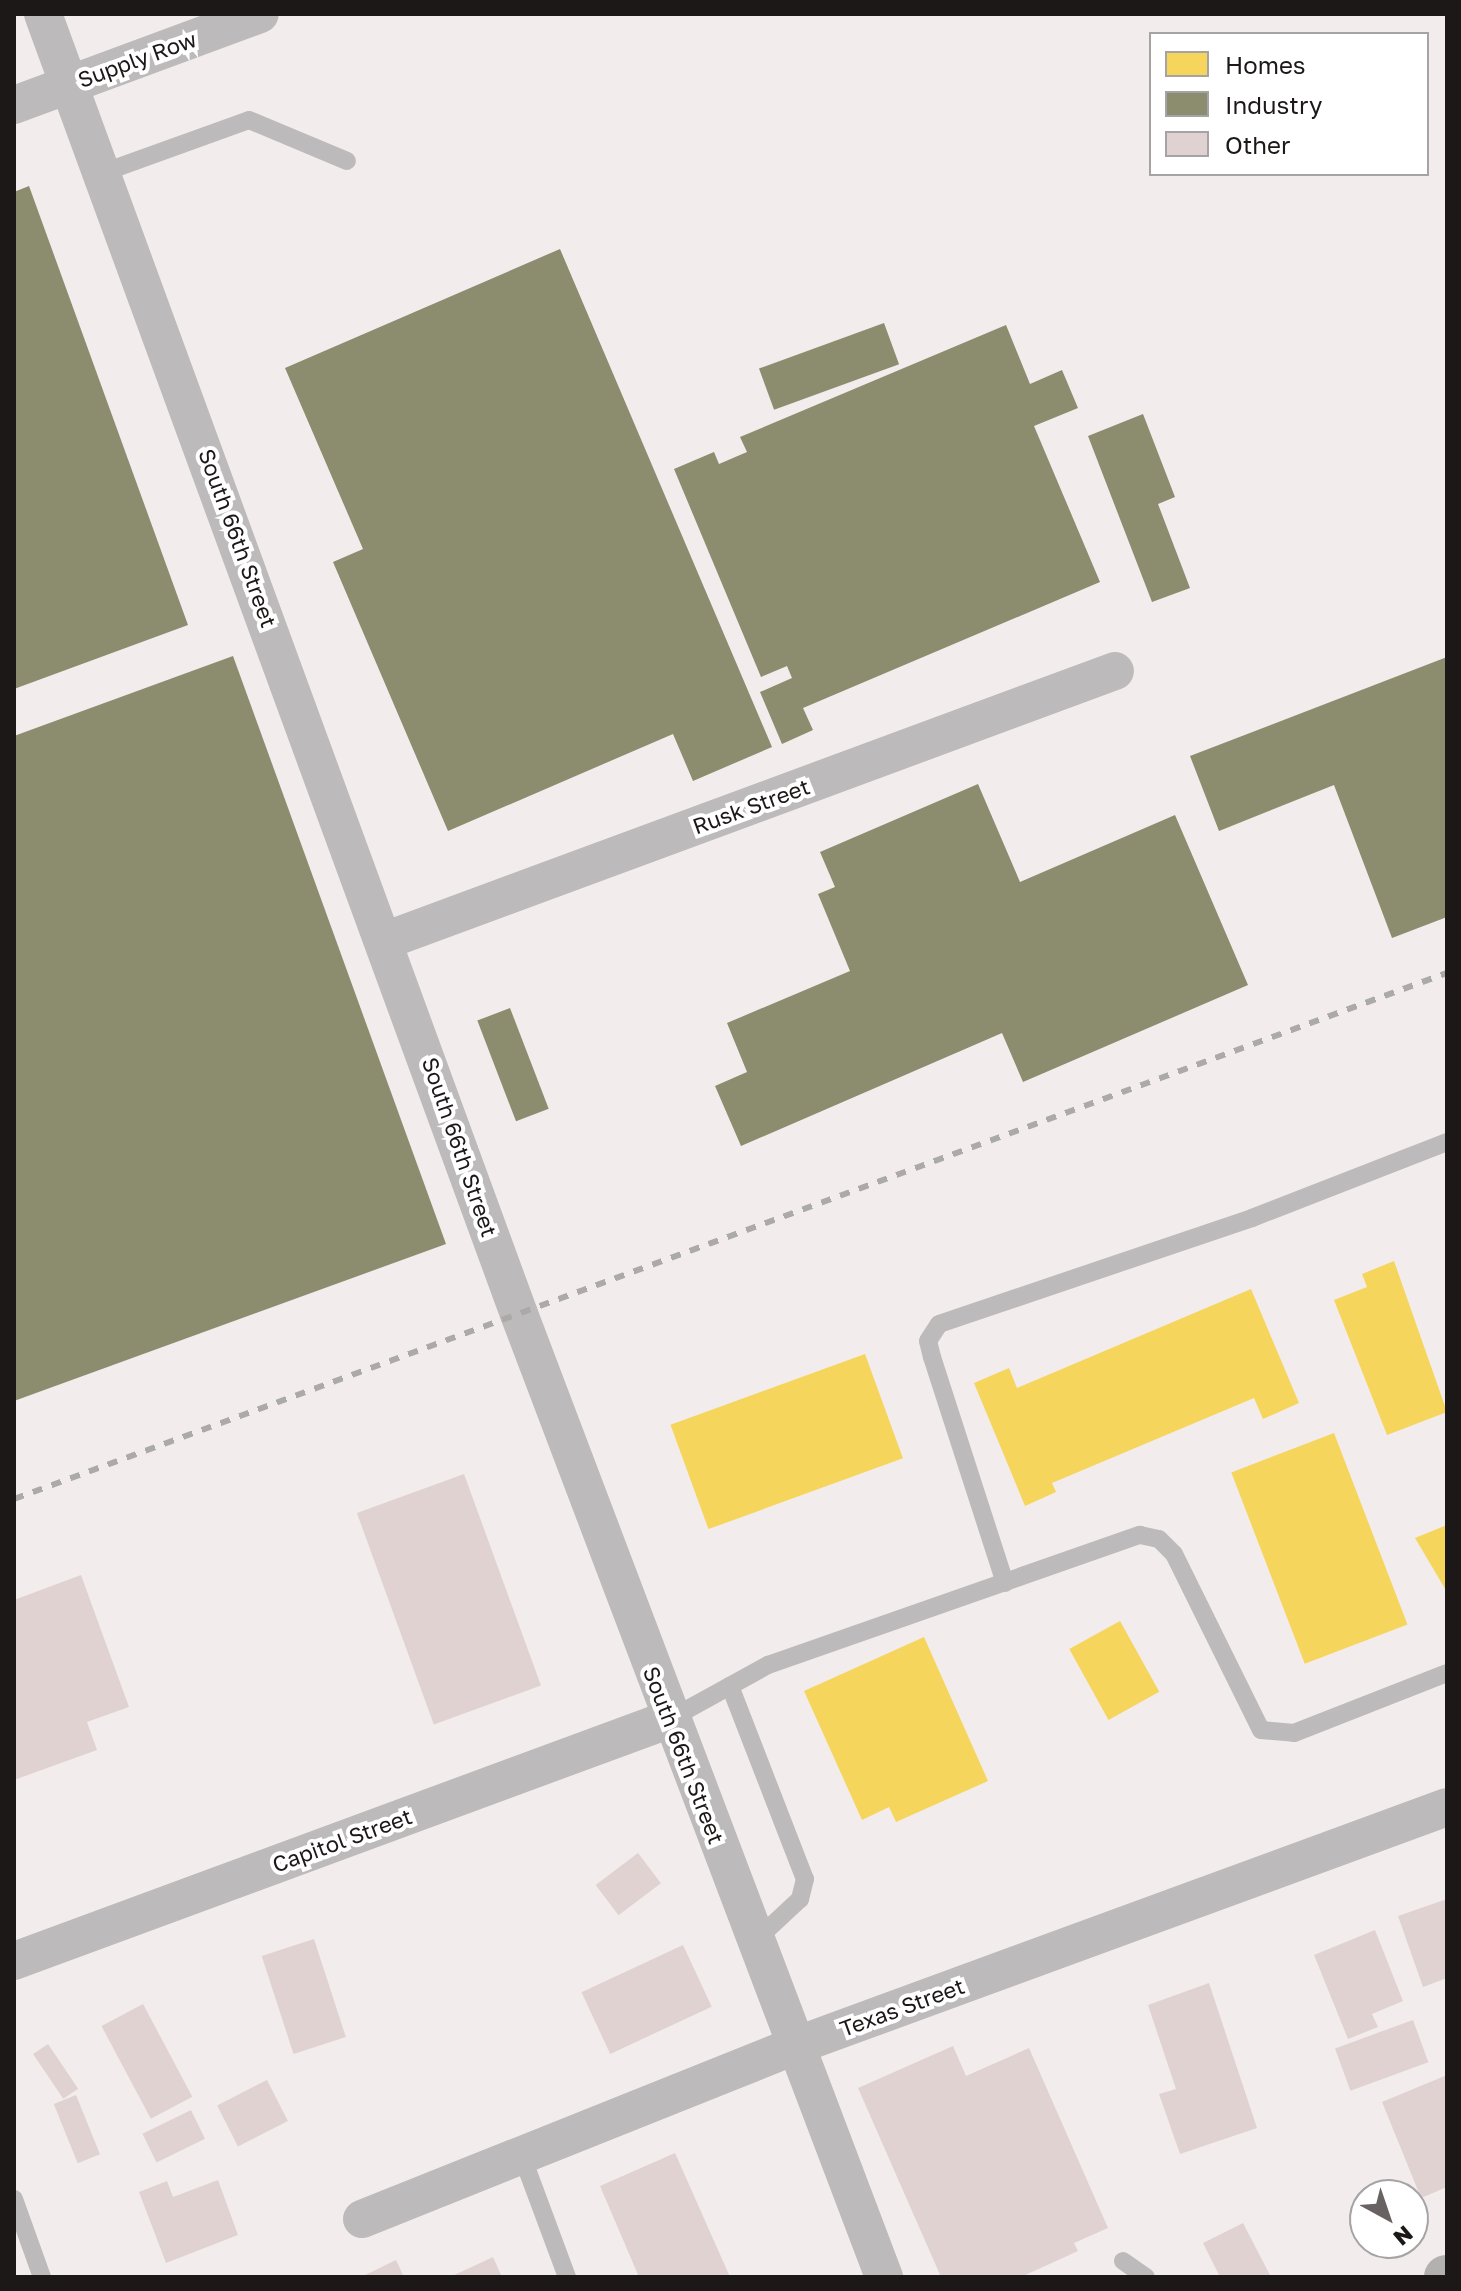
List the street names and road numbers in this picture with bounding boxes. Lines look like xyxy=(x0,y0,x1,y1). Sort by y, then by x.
street label: Supply Row xyxy=(74,25,200,93)
street label: South 66th Street xyxy=(193,445,283,631)
street label: Rusk Street xyxy=(689,773,813,839)
street label: South 66th Street xyxy=(417,1054,503,1240)
street label: South 66th Street xyxy=(638,1663,730,1847)
street label: Capitol Street xyxy=(269,1803,415,1877)
street label: Texas Street xyxy=(836,1972,968,2042)

